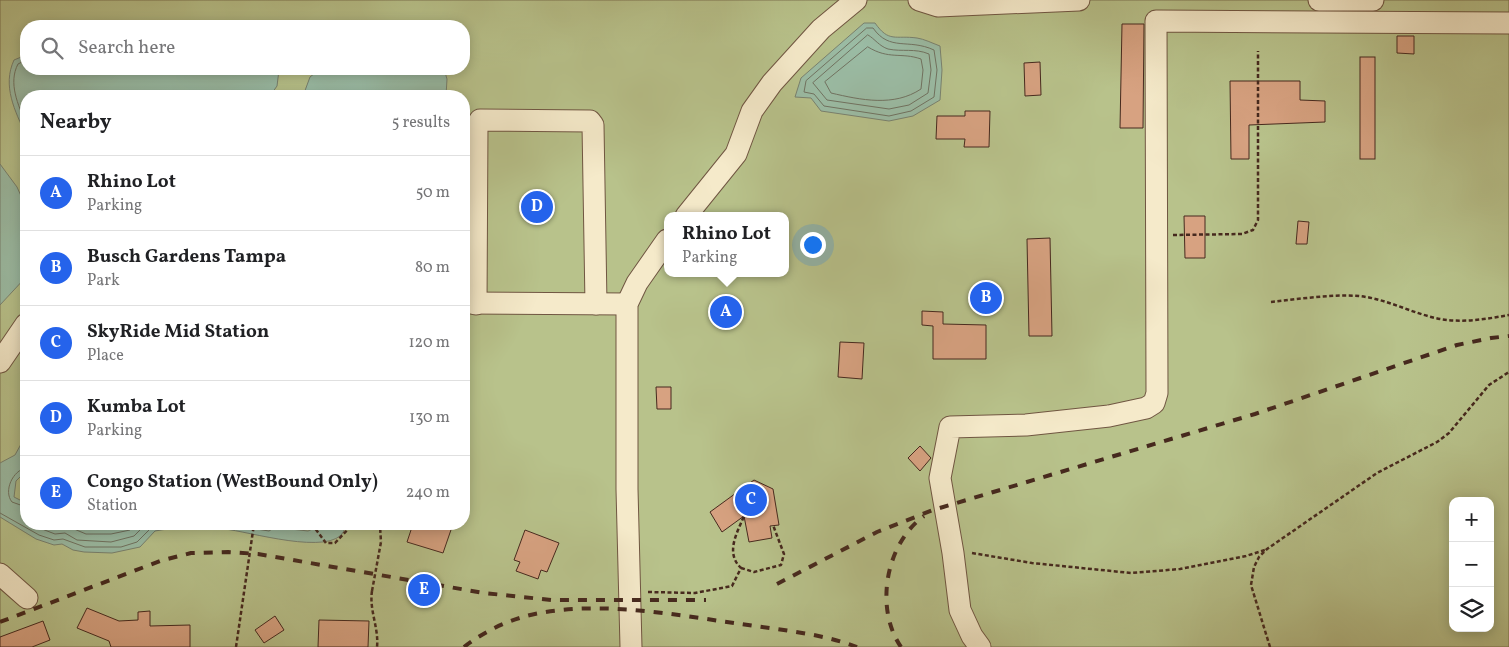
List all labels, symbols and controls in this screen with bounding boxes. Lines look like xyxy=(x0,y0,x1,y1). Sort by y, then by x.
search box xyxy=(20,20,470,75)
icon: search xyxy=(38,34,66,62)
text: Search here xyxy=(78,35,175,61)
text: Nearby xyxy=(40,108,111,137)
text: 5 results xyxy=(392,112,450,134)
text: Rhino Lot xyxy=(87,169,176,195)
text: A xyxy=(50,182,62,204)
text: 50 m xyxy=(416,182,450,204)
pin: D xyxy=(521,188,553,226)
text: Parking xyxy=(87,195,142,217)
popup xyxy=(664,212,789,277)
text: Rhino Lot xyxy=(682,221,771,247)
your location xyxy=(800,232,826,258)
text: Busch Gardens Tampa xyxy=(87,244,286,270)
text: Parking xyxy=(682,247,737,269)
text: B xyxy=(51,257,61,279)
text: 80 m xyxy=(415,257,450,279)
text: Park xyxy=(87,270,120,292)
pin: B xyxy=(970,279,1002,317)
pin: A xyxy=(710,293,742,331)
text: SkyRide Mid Station xyxy=(87,319,269,345)
text: C xyxy=(51,332,61,354)
text: 120 m xyxy=(408,332,450,354)
text: Place xyxy=(87,345,124,367)
text: Kumba Lot xyxy=(87,394,186,420)
text: D xyxy=(50,407,62,429)
text: 130 m xyxy=(409,407,450,429)
text: Parking xyxy=(87,420,142,442)
text: Congo Station (WestBound Only) xyxy=(87,469,378,495)
pin: C xyxy=(735,481,767,519)
text: E xyxy=(51,482,61,504)
text: 240 m xyxy=(406,482,450,504)
text: Station xyxy=(87,495,138,517)
map controls xyxy=(1449,497,1494,632)
button: + xyxy=(1449,497,1494,542)
button: − xyxy=(1449,542,1494,587)
pin: E xyxy=(408,571,440,609)
button: layers xyxy=(1449,587,1494,632)

